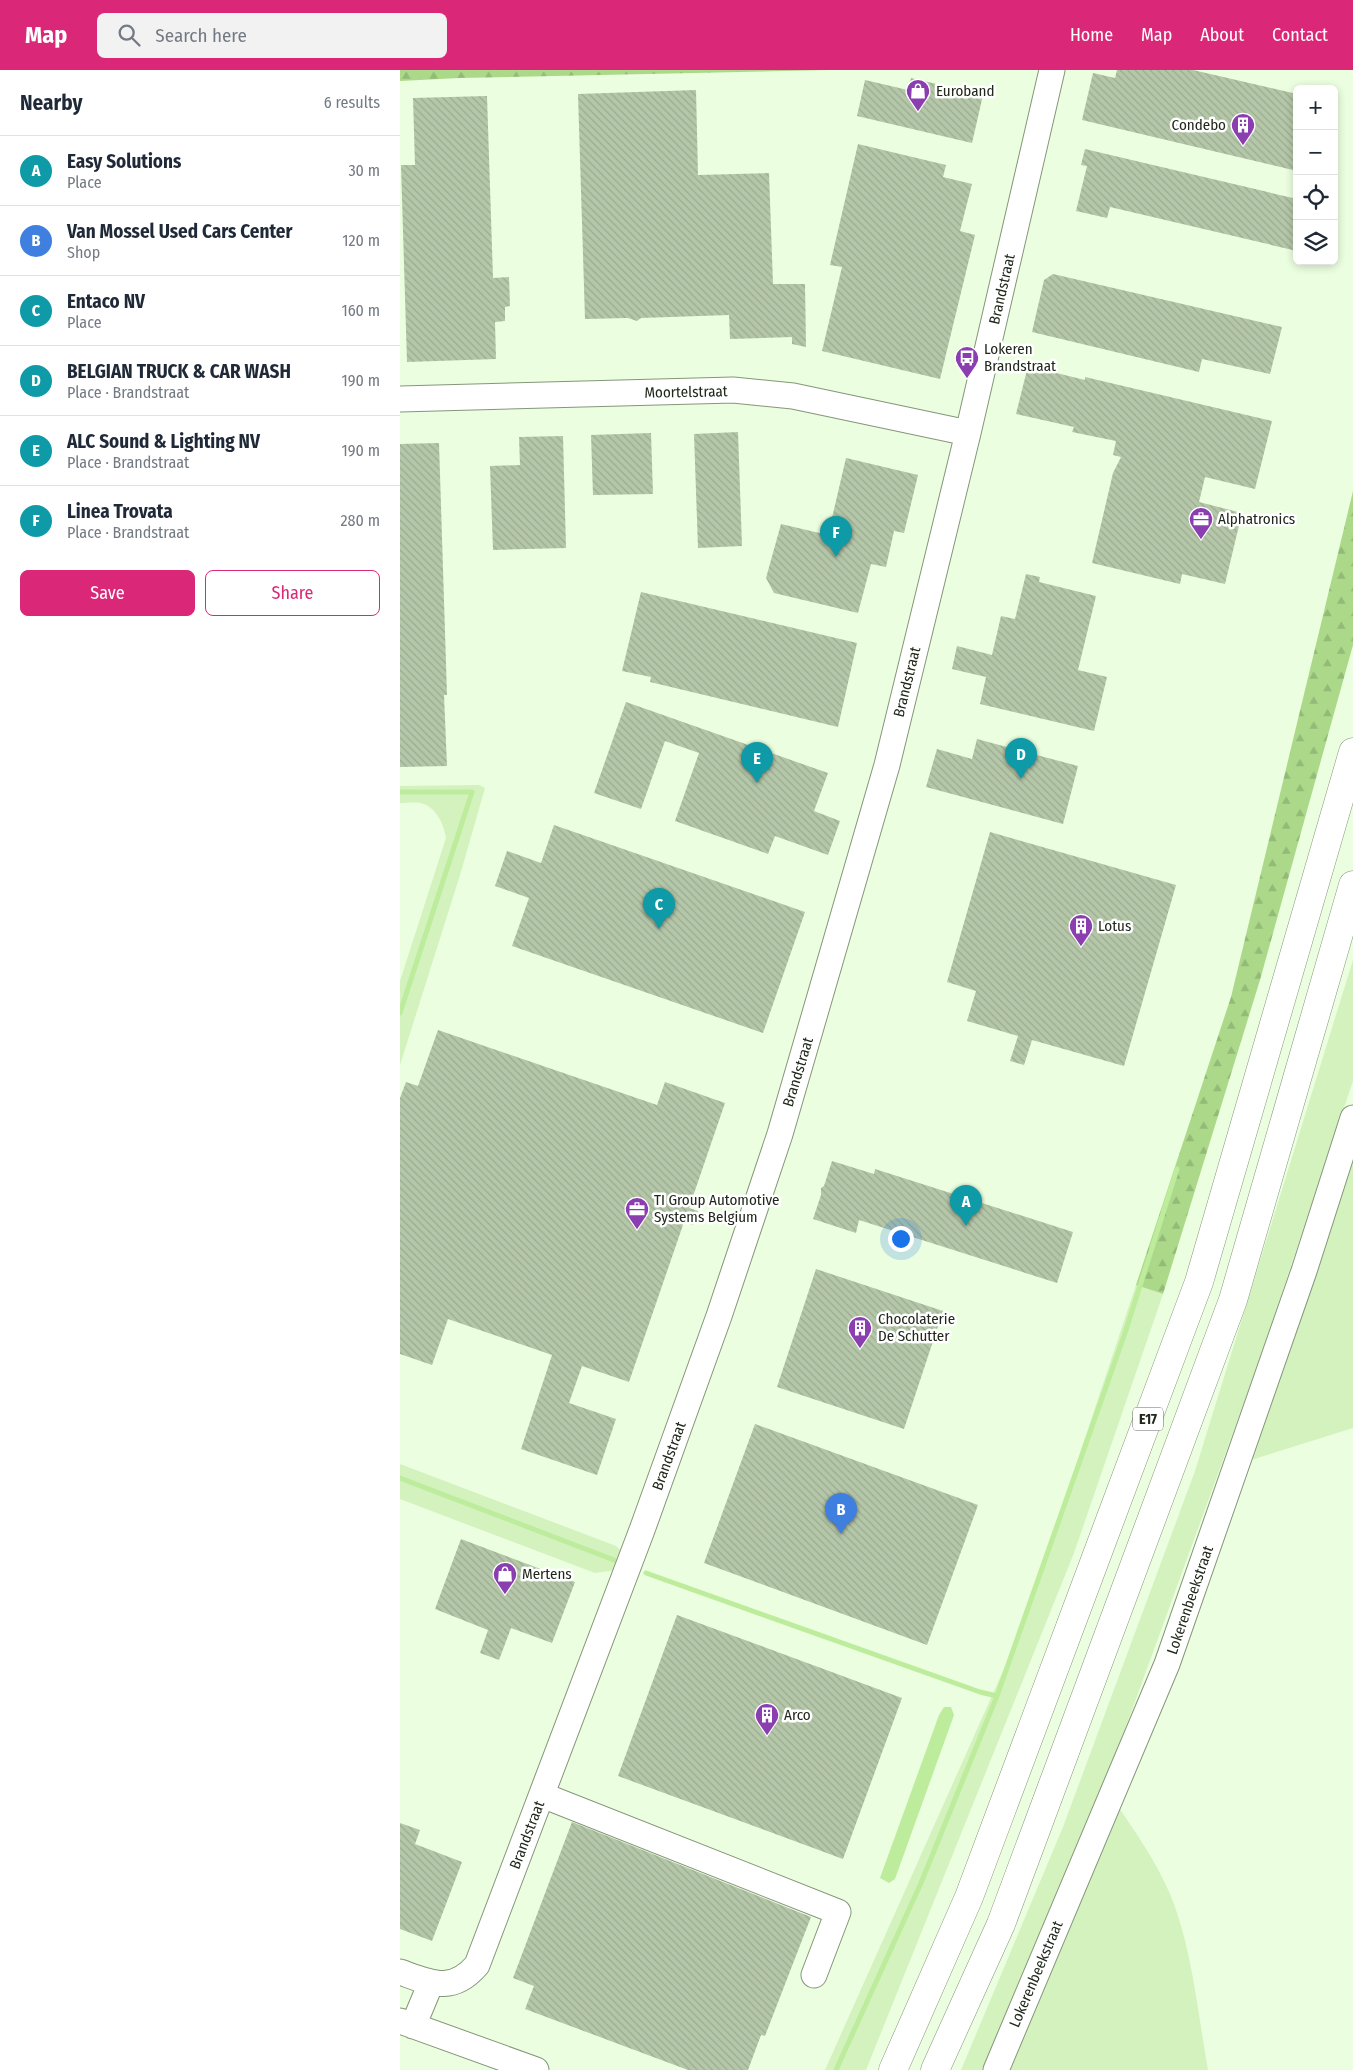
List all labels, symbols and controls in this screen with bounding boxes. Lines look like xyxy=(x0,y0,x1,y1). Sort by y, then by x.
search box xyxy=(97,13,447,58)
text: Map xyxy=(25,21,67,49)
icon: search xyxy=(115,21,143,49)
text: Search here xyxy=(155,24,247,47)
text: Home xyxy=(1070,24,1113,46)
text: Map xyxy=(1141,24,1172,46)
text: About xyxy=(1200,24,1244,46)
text: Contact xyxy=(1272,24,1328,46)
shop icon: Euroband xyxy=(905,78,931,112)
place label: Euroband xyxy=(936,82,995,100)
map controls xyxy=(1293,85,1338,265)
button: + xyxy=(1293,85,1338,130)
text: Nearby xyxy=(20,90,82,116)
text: 6 results xyxy=(324,93,380,112)
building icon: Condebo xyxy=(1230,112,1256,146)
place label: Condebo xyxy=(1172,116,1226,134)
button: − xyxy=(1293,130,1338,175)
text: Easy Solutions xyxy=(67,150,181,173)
text: A xyxy=(32,161,40,180)
text: 30 m xyxy=(348,161,380,180)
text: Place xyxy=(67,173,102,192)
button: locate xyxy=(1293,175,1338,220)
text: Van Mossel Used Cars Center xyxy=(67,220,292,243)
button: layers xyxy=(1293,220,1338,265)
text: B xyxy=(32,231,40,250)
text: 120 m xyxy=(342,231,380,250)
text: Shop xyxy=(67,243,100,262)
street label: Brandstraat xyxy=(985,252,1019,326)
text: Entaco NV xyxy=(67,290,145,313)
text: C xyxy=(32,301,40,320)
text: 160 m xyxy=(341,301,380,320)
text: Place xyxy=(67,313,102,332)
place label: Lokeren Brandstraat xyxy=(984,340,1056,375)
bus stop icon: Lokeren Brandstraat xyxy=(954,345,980,379)
text: BELGIAN TRUCK & CAR WASH xyxy=(67,360,291,383)
text: D xyxy=(31,371,41,390)
text: 190 m xyxy=(342,371,380,390)
street label: Moortelstraat xyxy=(644,382,728,402)
text: Place · Brandstraat xyxy=(67,383,189,402)
text: ALC Sound & Lighting NV xyxy=(67,430,260,453)
text: E xyxy=(32,441,40,460)
text: 190 m xyxy=(342,441,380,460)
text: Place · Brandstraat xyxy=(67,453,189,472)
text: Linea Trovata xyxy=(67,500,173,523)
office icon: Alphatronics xyxy=(1188,506,1214,540)
place label: Alphatronics xyxy=(1218,510,1295,528)
text: F xyxy=(32,511,40,530)
text: 280 m xyxy=(341,511,380,530)
pin: F xyxy=(820,516,852,557)
text: Place · Brandstraat xyxy=(67,523,189,542)
button: Save xyxy=(20,570,195,616)
button: Share xyxy=(205,570,380,616)
street label: Brandstraat xyxy=(890,645,924,719)
pin: D xyxy=(1005,738,1037,779)
pin: E xyxy=(741,742,773,783)
pin: C xyxy=(643,888,675,929)
building icon: Lotus xyxy=(1068,913,1094,947)
place label: Lotus xyxy=(1098,917,1131,935)
street label: Brandstraat xyxy=(779,1035,817,1109)
pin: A xyxy=(950,1185,982,1226)
place label: TI Group Automotive Systems Belgium xyxy=(654,1191,780,1226)
office icon: TI Group Automotive Systems Belgium xyxy=(624,1196,650,1230)
your location xyxy=(888,1226,914,1252)
place label: Chocolaterie De Schutter xyxy=(878,1310,955,1345)
building icon: Chocolaterie De Schutter xyxy=(847,1315,873,1349)
road number: E17 xyxy=(1133,1408,1163,1430)
street label: Brandstraat xyxy=(648,1419,690,1493)
pin: B xyxy=(825,1493,857,1534)
street label: Lokerenbeekstraat xyxy=(1163,1543,1217,1657)
shop icon: Mertens xyxy=(492,1561,518,1595)
place label: Mertens xyxy=(522,1565,572,1583)
building icon: Arco xyxy=(754,1702,780,1736)
place label: Arco xyxy=(784,1706,811,1724)
street label: Brandstraat xyxy=(506,1798,548,1872)
street label: Lokerenbeekstraat xyxy=(1005,1918,1067,2030)

